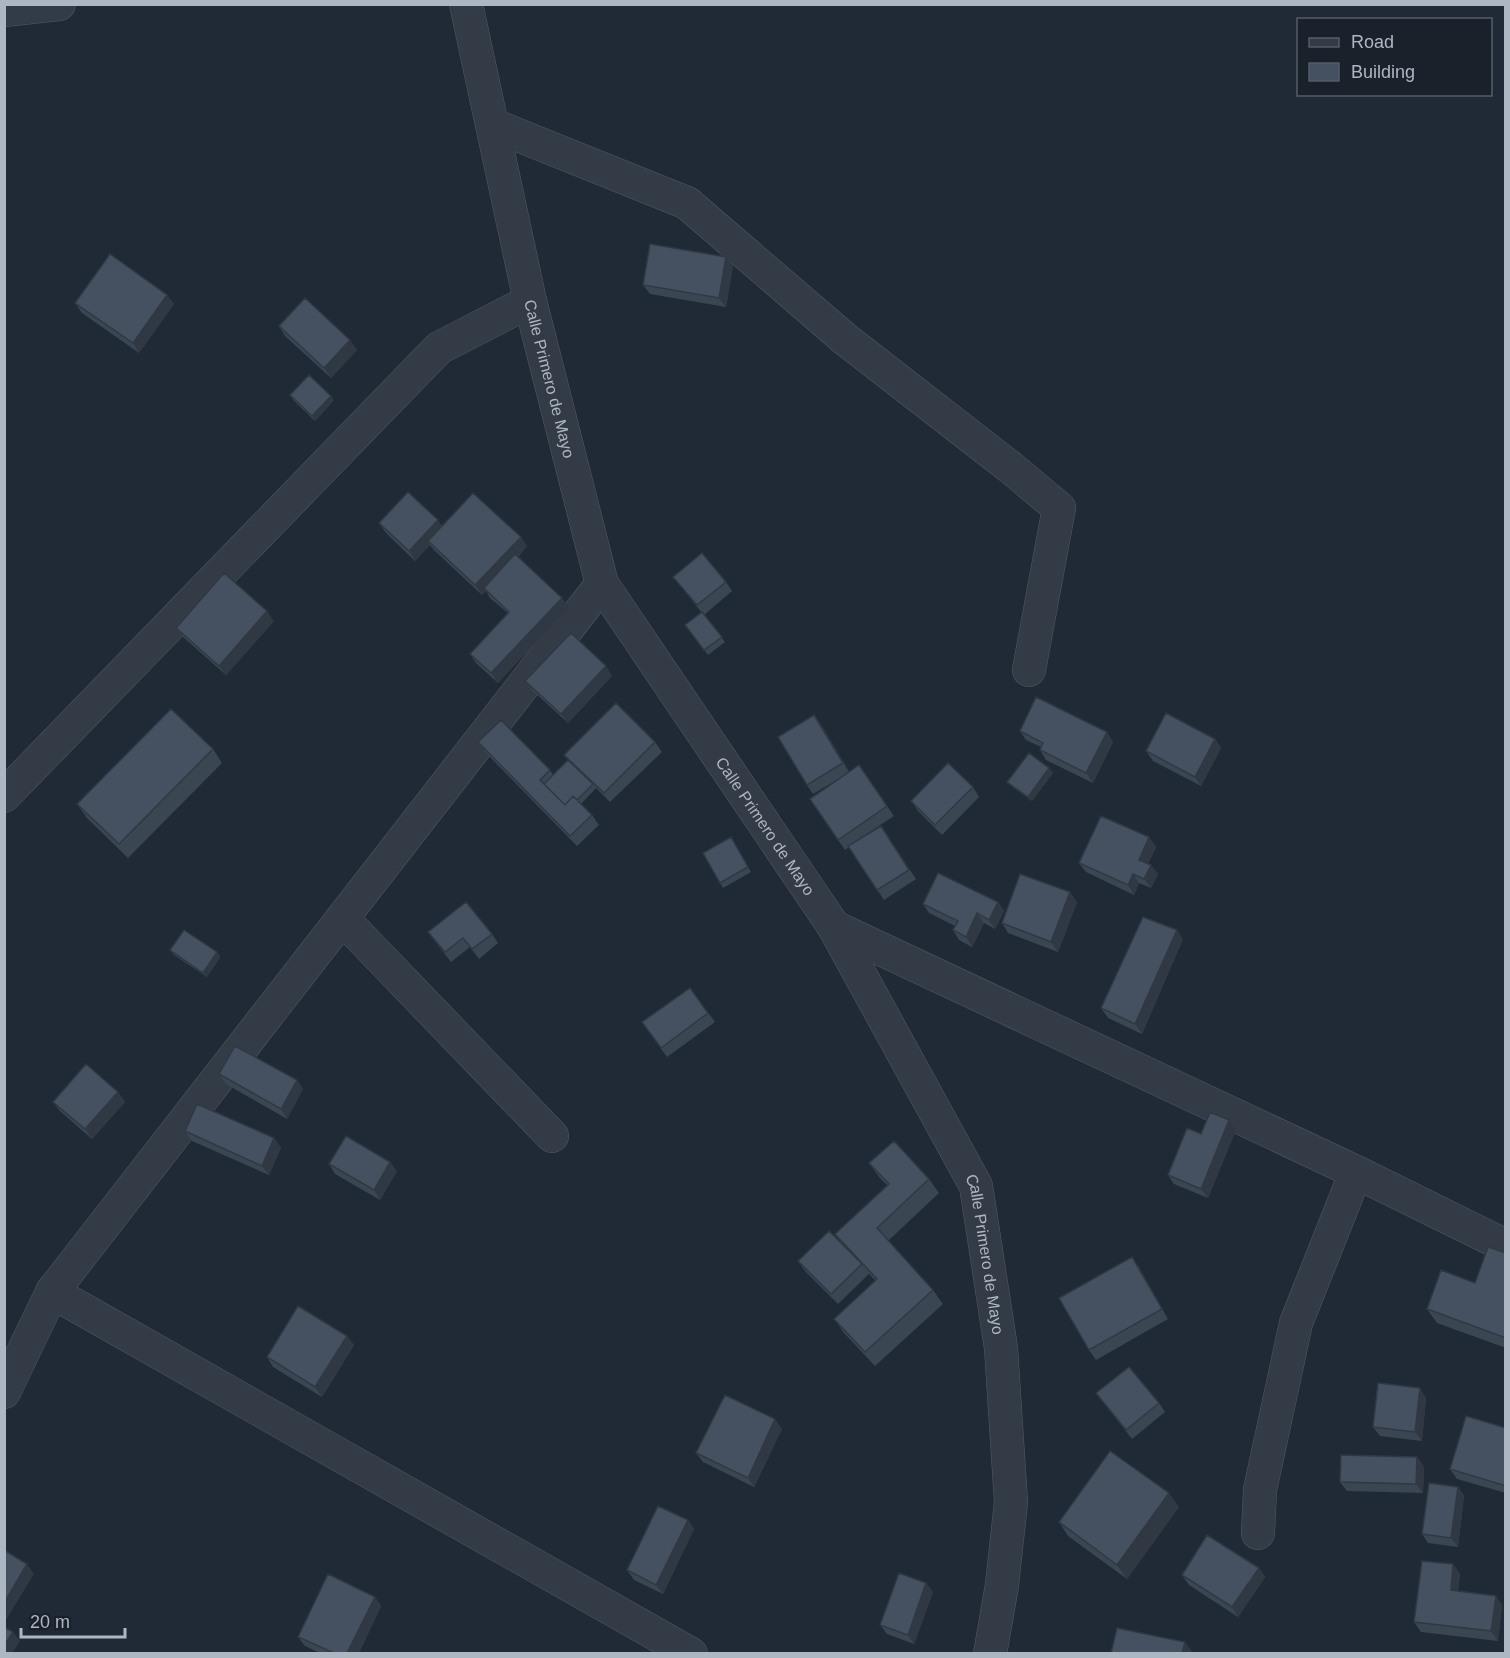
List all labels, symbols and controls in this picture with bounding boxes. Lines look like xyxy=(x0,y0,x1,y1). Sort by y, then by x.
legend xyxy=(1297,18,1492,96)
text: Road xyxy=(1351,32,1394,52)
text: Building xyxy=(1351,62,1415,82)
street label: Calle Primero de Mayo xyxy=(521,298,578,460)
street label: Calle Primero de Mayo xyxy=(713,754,818,898)
street label: Calle Primero de Mayo xyxy=(962,1171,1007,1336)
scale bar xyxy=(21,1601,124,1639)
text: 20 m xyxy=(30,1612,70,1632)

